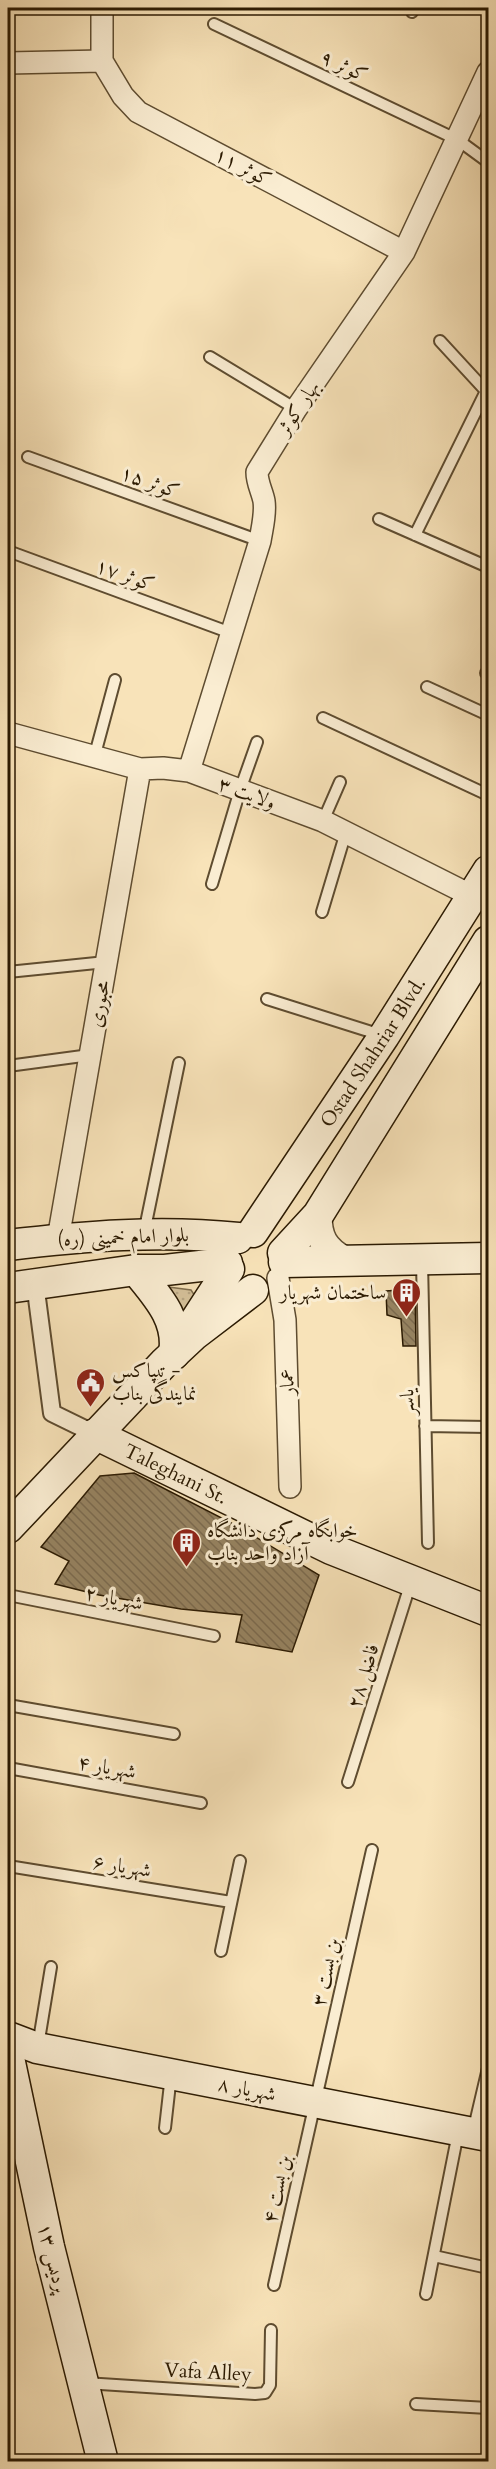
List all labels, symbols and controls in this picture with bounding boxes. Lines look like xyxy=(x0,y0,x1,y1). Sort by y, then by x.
street label: کوثر ۹ xyxy=(316,43,372,89)
street label: کوثر ۱۱ xyxy=(210,141,276,193)
street label: بهار کوثر xyxy=(269,375,326,442)
street label: کوثر ۱۵ xyxy=(117,459,183,505)
street label: کوثر ۱۷ xyxy=(92,552,158,598)
street label: ولایت ۳ xyxy=(215,770,279,816)
street label: Ostad Shahriar Blvd. xyxy=(313,972,431,1132)
street label: محبوری xyxy=(82,978,116,1030)
street label: بلوار امام خمینی (ره) xyxy=(57,1221,189,1257)
building icon: ساختمان شهریار xyxy=(391,1276,423,1318)
place label: ساختمان شهریار xyxy=(278,1279,386,1306)
place label: تیپاکس - نمایندگی بناب xyxy=(112,1357,197,1407)
public building icon: تیپاکس - نمایندگی بناب xyxy=(75,1366,107,1408)
street label: عمار xyxy=(273,1368,301,1398)
street label: یاسر xyxy=(393,1387,421,1417)
street label: Taleghani St. xyxy=(120,1437,232,1510)
place label: خوابگاه مرکزی دانشگاه آزاد واحد بناب xyxy=(207,1517,358,1567)
building icon: خوابگاه مرکزی دانشگاه آزاد واحد بناب xyxy=(170,1526,202,1568)
street label: شهریار ۲ xyxy=(83,1579,145,1617)
street label: فاضل ۲۸ xyxy=(340,1640,387,1712)
street label: شهریار ۴ xyxy=(76,1749,138,1785)
street label: شهریار ۶ xyxy=(91,1848,153,1884)
street label: بن بست ۳ xyxy=(305,1935,347,2009)
street label: شهریار ۸ xyxy=(216,2070,278,2108)
street label: بن بست ۴ xyxy=(256,2152,298,2226)
street label: پردیس ۱۳ xyxy=(31,2220,75,2298)
street label: Vafa Alley xyxy=(164,2356,253,2388)

